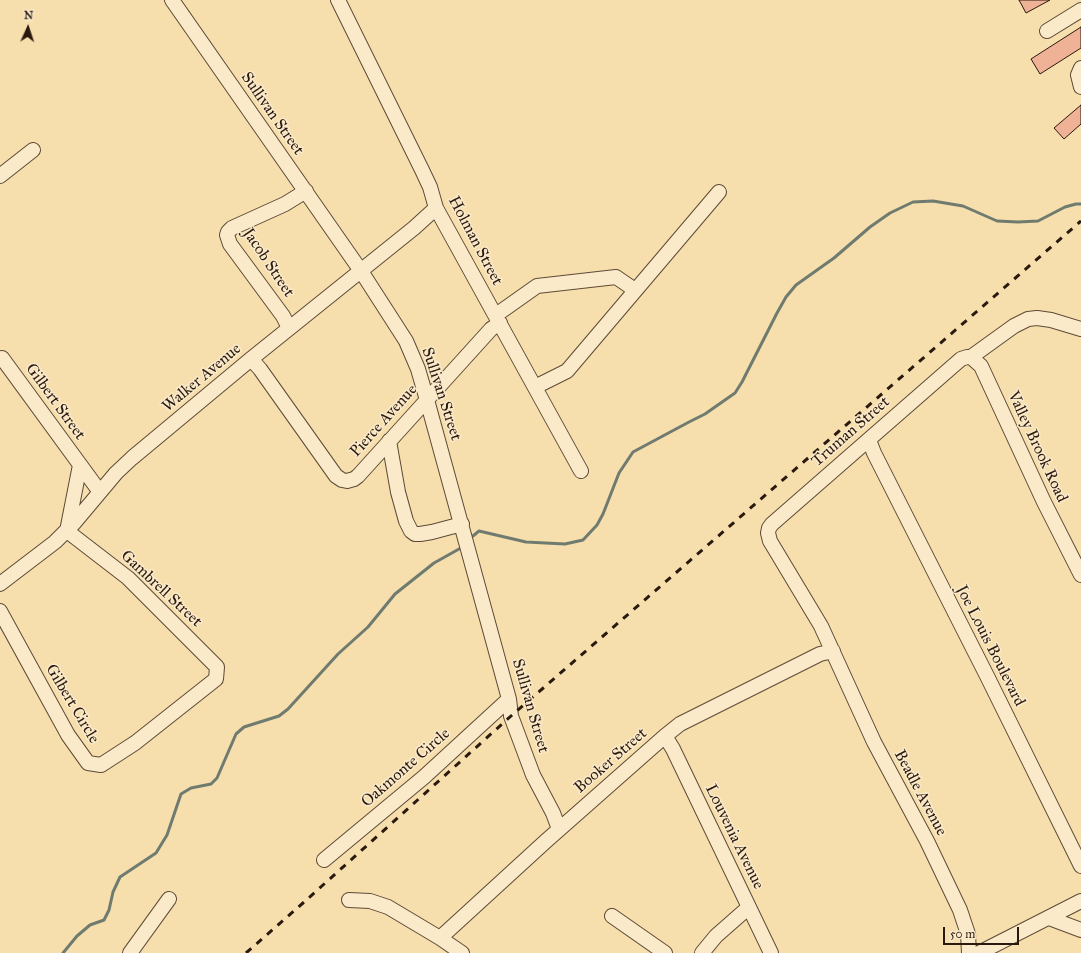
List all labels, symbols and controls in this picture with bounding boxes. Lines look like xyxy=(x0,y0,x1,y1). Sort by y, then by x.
north arrow xyxy=(8,8,48,48)
text: N xyxy=(24,9,34,22)
street label: Sullivan Street xyxy=(236,69,308,159)
street label: Holman Street xyxy=(443,193,507,289)
street label: Jacob Street xyxy=(238,225,298,301)
street label: Walker Avenue xyxy=(159,339,245,417)
street label: Sullivan Street xyxy=(417,345,465,443)
street label: Gilbert Street xyxy=(21,360,89,444)
street label: Pierce Avenue xyxy=(346,381,422,461)
street label: Valley Brook Road xyxy=(1003,388,1071,506)
street label: Truman Street xyxy=(808,393,894,471)
street label: Gambrell Street xyxy=(116,547,206,631)
street label: Joe Louis Boulevard xyxy=(951,582,1029,710)
street label: Sullivan Street xyxy=(507,657,553,755)
street label: Gilbert Circle xyxy=(41,661,103,747)
street label: Oakmonte Circle xyxy=(358,724,454,812)
street label: Booker Street xyxy=(571,724,651,798)
street label: Beadle Avenue xyxy=(889,747,951,839)
street label: Louvenia Avenue xyxy=(700,782,768,892)
scale bar xyxy=(945,919,1021,945)
text: 50 m xyxy=(950,927,975,941)

